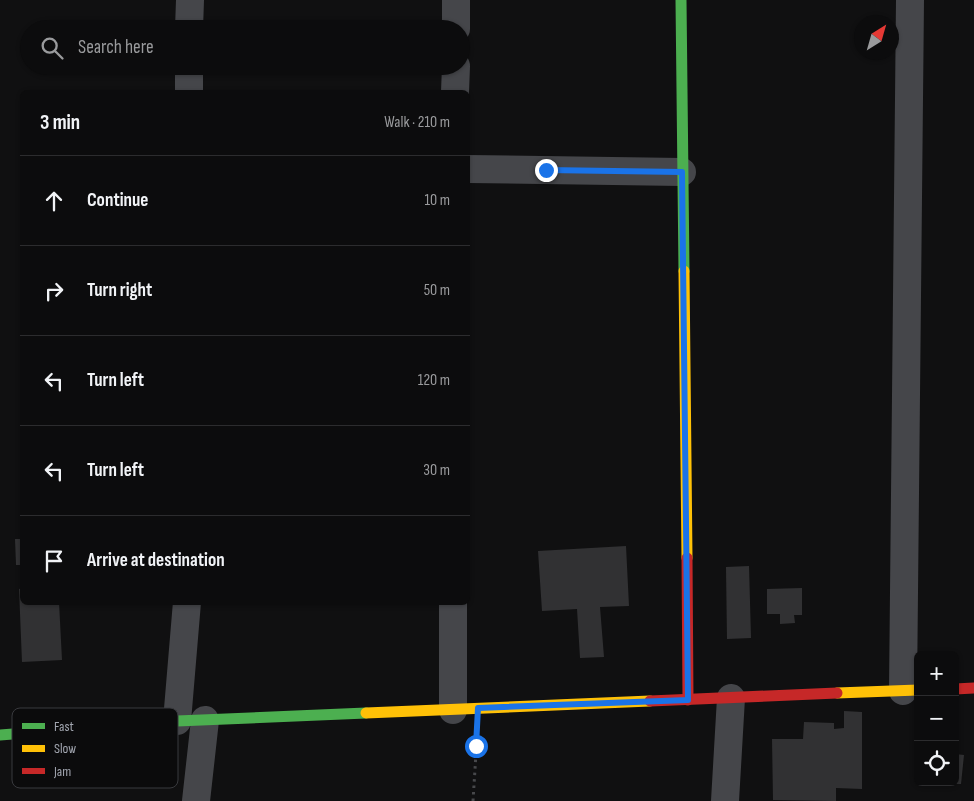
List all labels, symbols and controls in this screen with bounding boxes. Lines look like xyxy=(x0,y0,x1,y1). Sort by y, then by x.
north arrow xyxy=(854,15,899,60)
search box xyxy=(20,20,470,75)
icon: search xyxy=(38,34,66,62)
text: Search here xyxy=(78,36,154,59)
text: 3 min xyxy=(40,110,80,135)
text: Walk · 210 m xyxy=(384,113,450,132)
route end xyxy=(535,159,558,182)
icon: ahead xyxy=(40,187,68,215)
text: Continue xyxy=(87,189,148,212)
text: 10 m xyxy=(424,191,450,210)
icon: right xyxy=(40,277,68,305)
text: Turn right xyxy=(87,279,152,302)
text: 50 m xyxy=(424,281,450,300)
icon: left xyxy=(40,367,68,395)
text: Turn left xyxy=(87,369,144,392)
text: 120 m xyxy=(418,371,450,390)
icon: left xyxy=(40,457,68,485)
text: Turn left xyxy=(87,459,144,482)
text: 30 m xyxy=(423,461,450,480)
icon: arrive xyxy=(40,547,68,575)
text: Arrive at destination xyxy=(87,549,225,572)
map controls xyxy=(914,651,959,786)
button: + xyxy=(914,651,959,696)
button: − xyxy=(914,696,959,741)
legend xyxy=(12,708,178,788)
text: Fast xyxy=(54,718,74,735)
route start xyxy=(465,735,488,758)
text: Slow xyxy=(54,740,76,757)
button: locate xyxy=(914,741,959,786)
text: Jam xyxy=(53,763,71,780)

